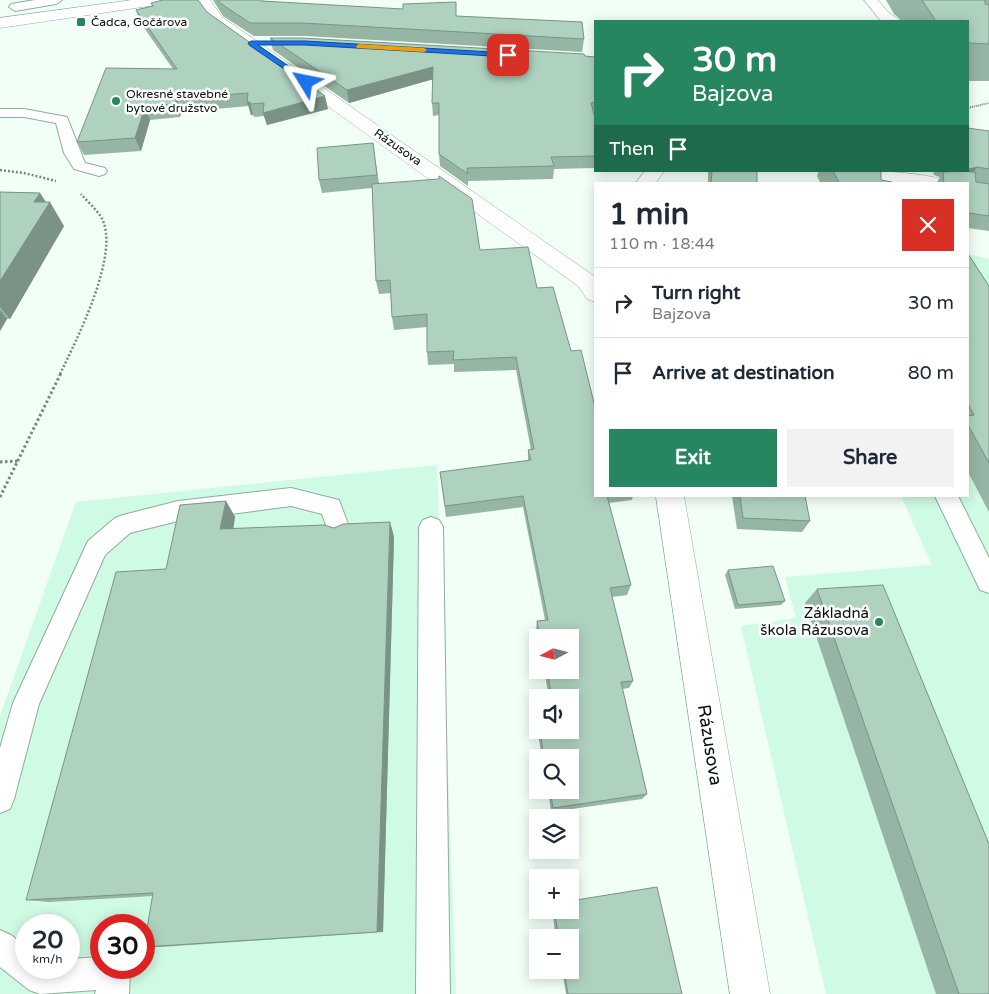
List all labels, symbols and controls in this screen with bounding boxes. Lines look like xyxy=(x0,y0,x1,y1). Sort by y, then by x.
place label: Čadca, Gočárova xyxy=(91,15,187,29)
marker: Čadca, Gočárova xyxy=(75,16,87,28)
pin xyxy=(487,34,529,76)
text: 30 m xyxy=(692,39,777,81)
icon: right xyxy=(609,40,674,105)
icon: arrive xyxy=(494,41,522,69)
position arrow xyxy=(279,55,331,107)
text: Bajzova xyxy=(692,81,773,107)
place label: Okresné stavebné bytové družstvo xyxy=(126,87,228,115)
marker: Okresné stavebné bytové družstvo xyxy=(110,95,122,107)
street label: Rázusova xyxy=(372,126,424,168)
icon: arrive xyxy=(664,135,692,163)
text: Then xyxy=(609,138,654,160)
text: 1 min xyxy=(609,196,689,233)
button: close xyxy=(902,199,954,251)
text: 110 m · 18:44 xyxy=(609,234,715,254)
text: Turn right xyxy=(652,282,740,304)
icon: right xyxy=(609,289,637,317)
text: 30 m xyxy=(908,292,954,314)
text: Bajzova xyxy=(652,304,711,324)
icon: arrive xyxy=(609,359,637,387)
text: Arrive at destination xyxy=(652,362,835,384)
text: 80 m xyxy=(908,362,954,384)
button: Exit xyxy=(609,429,777,487)
button: Share xyxy=(787,429,954,487)
place label: Základná škola Rázusova xyxy=(760,604,869,639)
marker: Základná škola Rázusova xyxy=(873,616,885,628)
north arrow xyxy=(529,629,579,679)
map controls xyxy=(529,629,579,979)
button: sound xyxy=(529,689,579,739)
street label: Rázusova xyxy=(693,703,727,787)
button: search xyxy=(529,749,579,799)
button: layers xyxy=(529,809,579,859)
button: + xyxy=(529,869,579,919)
speed limit sign: 30 xyxy=(90,914,155,979)
text: 20 xyxy=(32,925,63,955)
button: − xyxy=(529,929,579,979)
text: km/h xyxy=(32,952,63,966)

